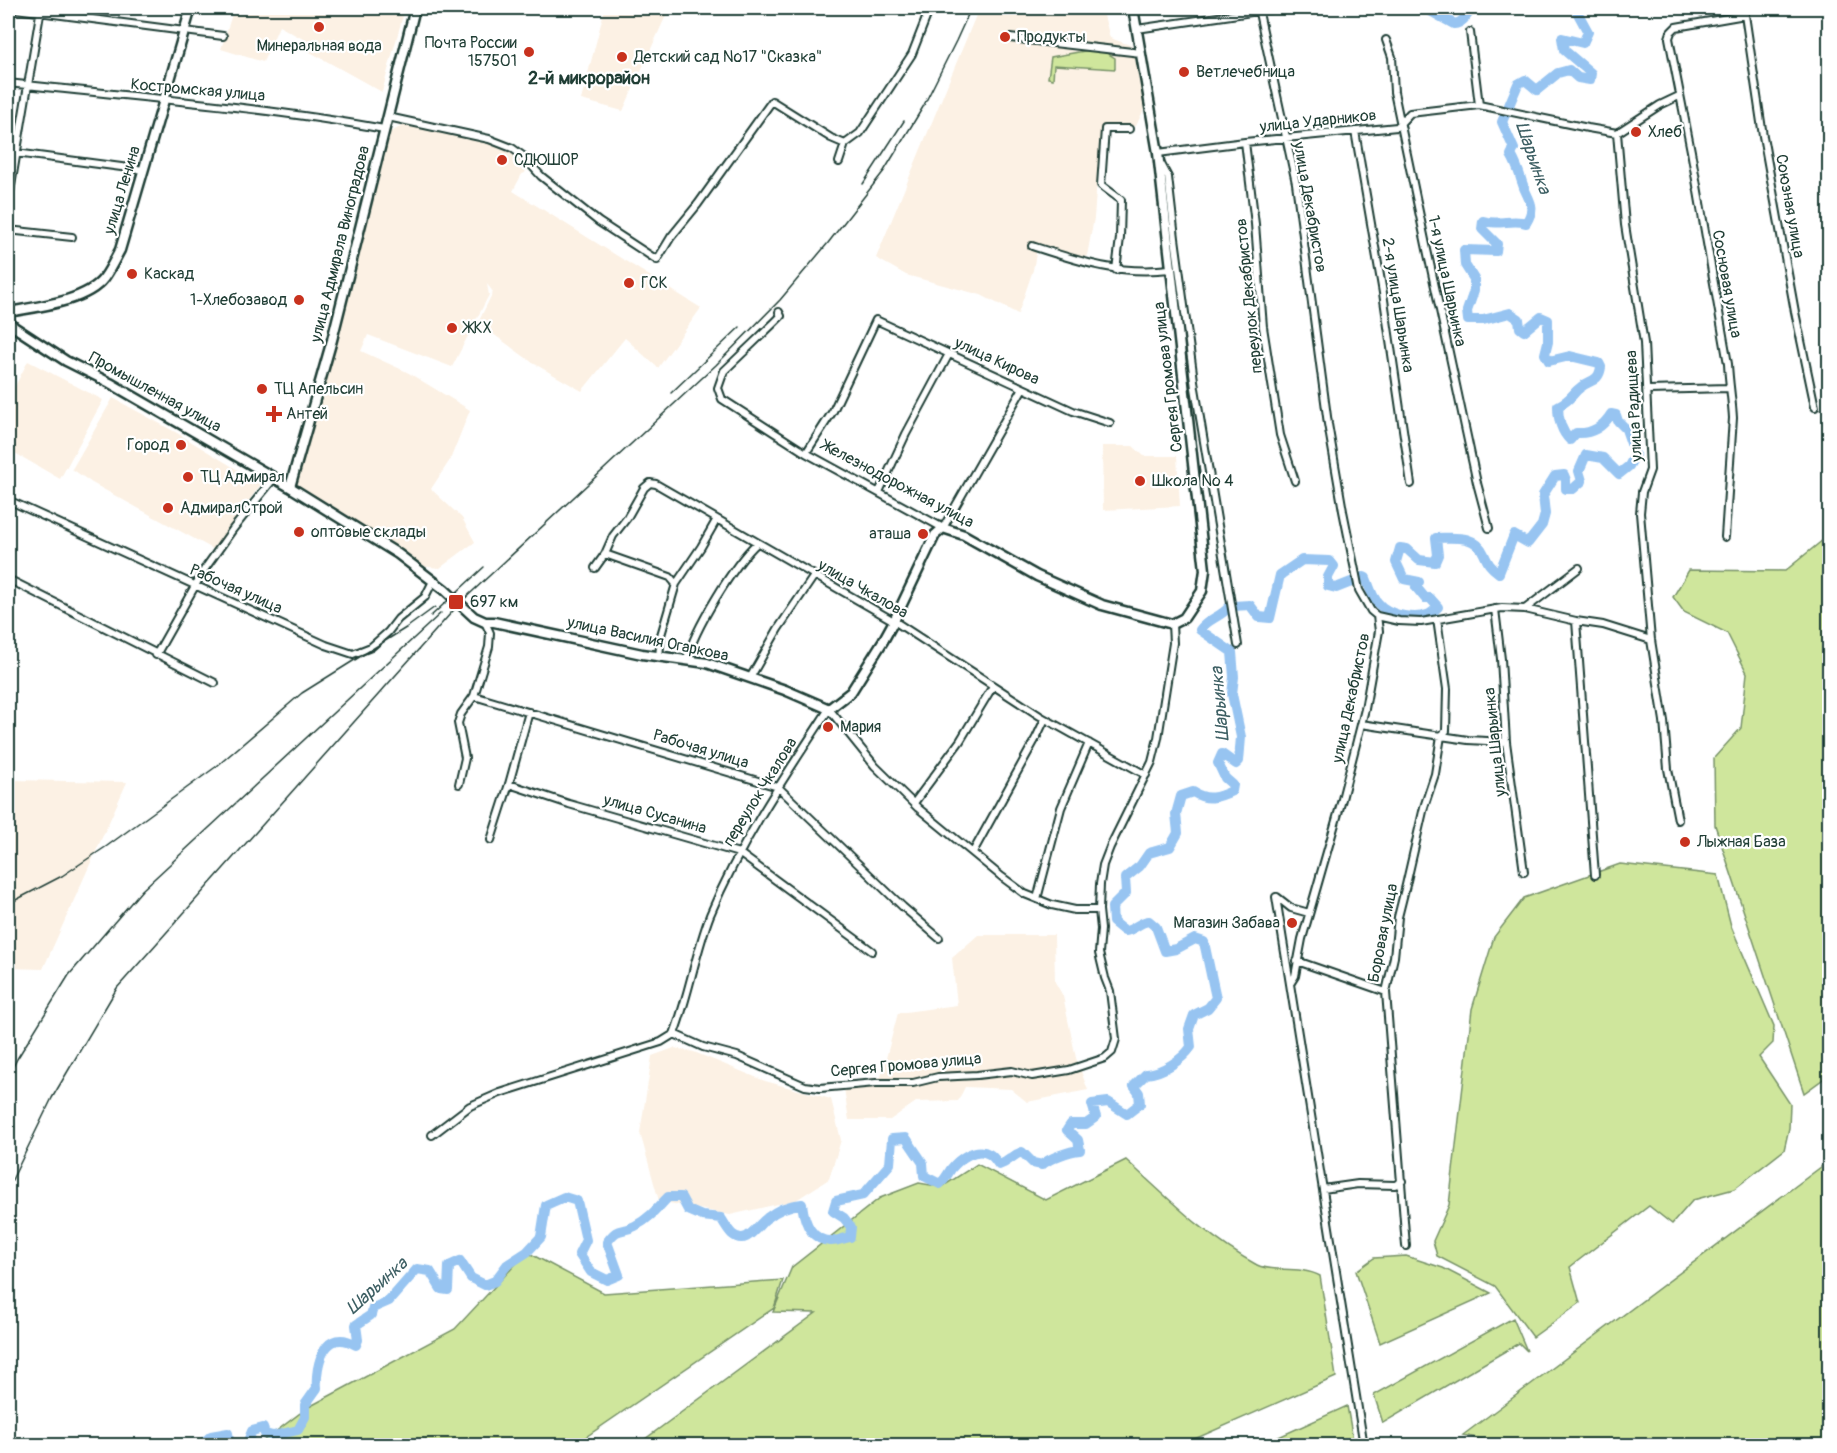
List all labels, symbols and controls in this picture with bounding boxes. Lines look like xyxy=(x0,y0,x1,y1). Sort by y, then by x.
marker: Минеральная вода xyxy=(312,20,326,34)
place label: Продукты xyxy=(1017,27,1086,47)
marker: Продукты xyxy=(998,30,1012,44)
place label: Почта России 157501 xyxy=(425,33,517,71)
place label: Минеральная вода xyxy=(256,36,382,56)
marker: Почта России 157501 xyxy=(522,45,536,59)
place label: Детский сад №17 "Сказка" xyxy=(633,47,822,67)
marker: Детский сад №17 "Сказка" xyxy=(615,50,629,64)
place label: Ветлечебница xyxy=(1196,62,1295,82)
marker: Ветлечебница xyxy=(1177,65,1191,79)
district label: 2-й микрорайон xyxy=(528,67,650,90)
street label: Костромская улица xyxy=(130,74,266,106)
street label: улица Ударников xyxy=(1258,105,1377,137)
water label: Шарьинка xyxy=(1510,119,1557,199)
place label: Хлеб xyxy=(1648,122,1682,142)
marker: Хлеб xyxy=(1629,125,1643,139)
street label: улица Декабристов xyxy=(1289,139,1331,274)
street label: улица Ленина xyxy=(99,143,145,238)
street label: улица Адмирала Виноградова xyxy=(306,144,374,345)
place label: СДЮШОР xyxy=(514,150,578,170)
marker: СДЮШОР xyxy=(495,153,509,167)
street label: Союзная улица xyxy=(1771,153,1809,259)
street label: 1-я улица Шарьинка xyxy=(1423,214,1471,348)
street label: переулок Декабристов xyxy=(1231,217,1267,375)
street label: Сосновая улица xyxy=(1708,228,1746,340)
street label: 2-я улица Шарьинка xyxy=(1377,236,1419,374)
place label: Каскад xyxy=(144,264,194,284)
marker: Каскад xyxy=(125,267,139,281)
place label: ГСК xyxy=(641,273,668,293)
marker: ГСК xyxy=(622,276,636,290)
place label: 1-Хлебозавод xyxy=(190,290,287,310)
marker: 1-Хлебозавод xyxy=(292,293,306,307)
street label: Сергея Громова улица xyxy=(1149,301,1187,453)
place label: ЖКХ xyxy=(461,318,492,338)
marker: ЖКХ xyxy=(445,321,459,335)
street label: улица Кирова xyxy=(951,332,1043,389)
street label: Промышленная улица xyxy=(85,347,225,437)
street label: улица Радищева xyxy=(1621,350,1647,463)
place label: ТЦ Апельсин xyxy=(274,379,363,399)
marker: ТЦ Апельсин xyxy=(255,382,269,396)
place label: Антей xyxy=(286,404,328,424)
marker: Антей xyxy=(267,407,281,421)
street label: Железнодорожная улица xyxy=(816,434,977,532)
place label: Город xyxy=(127,435,169,455)
marker: Город xyxy=(174,438,188,452)
place label: ТЦ Адмирал xyxy=(200,467,285,487)
marker: ТЦ Адмирал xyxy=(181,470,195,484)
place label: Школа № 4 xyxy=(1152,471,1233,491)
marker: Школа № 4 xyxy=(1133,474,1147,488)
place label: АдмиралСтрой xyxy=(180,498,283,518)
marker: АдмиралСтрой xyxy=(161,501,175,515)
place label: оптовые склады xyxy=(311,522,426,542)
place label: аташа xyxy=(869,524,911,544)
marker: оптовые склады xyxy=(292,525,306,539)
marker: аташа xyxy=(916,527,930,541)
street label: улица Чкалова xyxy=(813,555,912,623)
street label: Рабочая улица xyxy=(187,560,285,618)
place label: 697 км xyxy=(470,592,518,612)
marker: 697 км xyxy=(447,593,465,611)
street label: улица Василия Огаркова xyxy=(565,612,730,666)
street label: улица Декабристов xyxy=(1327,631,1375,766)
water label: Шарьинка xyxy=(1205,664,1235,742)
street label: улица Шарьинка xyxy=(1479,686,1511,799)
place label: Мария xyxy=(840,717,881,737)
marker: Мария xyxy=(821,720,835,734)
street label: Рабочая улица xyxy=(651,725,751,773)
street label: переулок Чкалова xyxy=(718,734,802,850)
street label: улица Сусанина xyxy=(600,789,709,838)
place label: Лыжная База xyxy=(1696,832,1786,852)
marker: Лыжная База xyxy=(1678,835,1692,849)
street label: Боровая улица xyxy=(1364,882,1402,984)
place label: Магазин Забава xyxy=(1173,913,1280,933)
marker: Магазин Забава xyxy=(1285,916,1299,930)
street label: Сергея Громова улица xyxy=(830,1048,982,1082)
water label: Шарьинка xyxy=(342,1251,414,1319)

